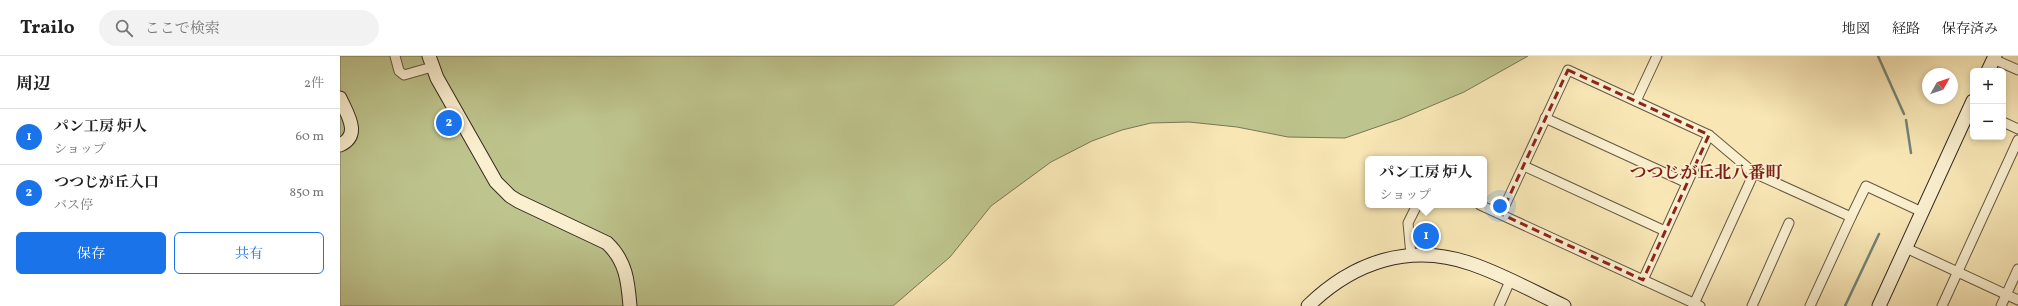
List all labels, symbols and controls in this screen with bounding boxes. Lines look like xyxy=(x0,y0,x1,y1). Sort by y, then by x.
search box xyxy=(99,10,379,46)
text: Trailo xyxy=(20,15,75,41)
icon: search xyxy=(113,17,135,39)
text: ここで検索 xyxy=(145,19,220,40)
text: 地図 xyxy=(1842,20,1870,39)
text: 経路 xyxy=(1892,20,1920,39)
text: 保存済み xyxy=(1942,20,1998,39)
north arrow xyxy=(1922,68,1958,104)
map controls xyxy=(1970,68,2006,140)
button: + xyxy=(1970,68,2006,104)
text: 周辺 xyxy=(16,73,50,96)
text: 2件 xyxy=(304,75,324,93)
button: − xyxy=(1970,104,2006,140)
pin: 2 xyxy=(436,108,462,138)
text: パン工房 炉人 xyxy=(54,117,147,138)
text: 1 xyxy=(26,128,32,146)
text: 60 m xyxy=(296,128,324,146)
text: ショップ xyxy=(54,141,106,159)
popup xyxy=(1365,156,1487,208)
district label: つつじが丘北八番町 xyxy=(1630,162,1783,185)
text: パン工房 炉人 xyxy=(1379,163,1473,184)
text: つつじが丘入口 xyxy=(54,173,159,194)
text: 2 xyxy=(26,184,32,202)
text: 850 m xyxy=(290,184,324,202)
text: ショップ xyxy=(1379,187,1431,205)
your location xyxy=(1490,196,1510,216)
text: バス停 xyxy=(54,197,93,215)
pin: 1 xyxy=(1413,221,1439,251)
button: 保存 xyxy=(16,232,166,274)
button: 共有 xyxy=(174,232,324,274)

